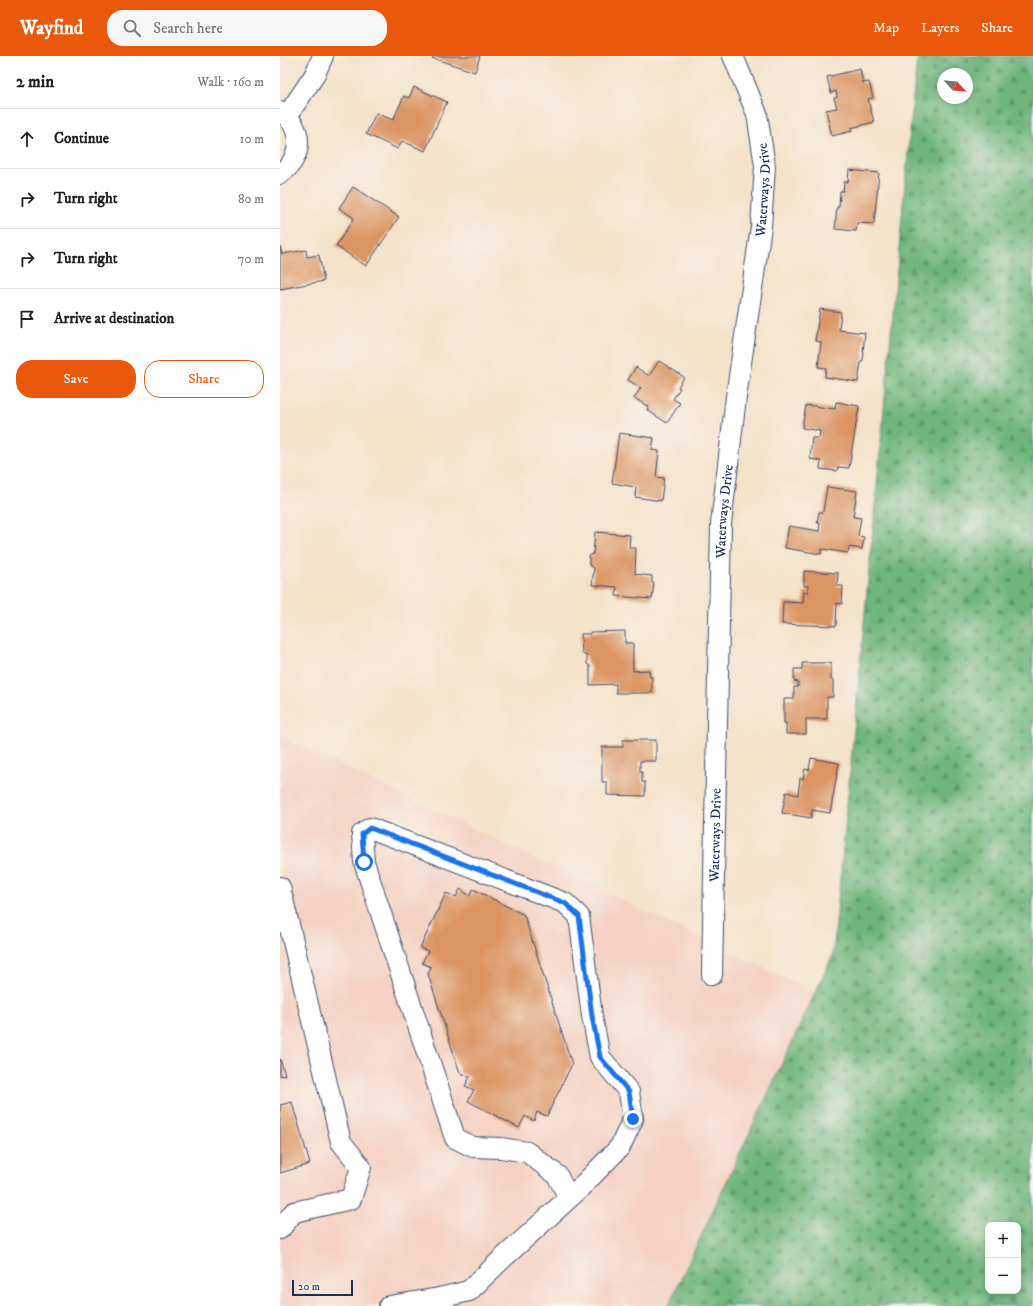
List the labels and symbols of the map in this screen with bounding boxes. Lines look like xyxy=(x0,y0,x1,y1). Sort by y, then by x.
north arrow xyxy=(937,68,973,104)
street label: Waterways Drive xyxy=(752,142,775,239)
street label: Waterways Drive xyxy=(712,463,738,559)
street label: Waterways Drive xyxy=(706,788,726,883)
route start xyxy=(355,853,373,871)
route end xyxy=(624,1110,642,1128)
scale bar xyxy=(292,1278,353,1297)

